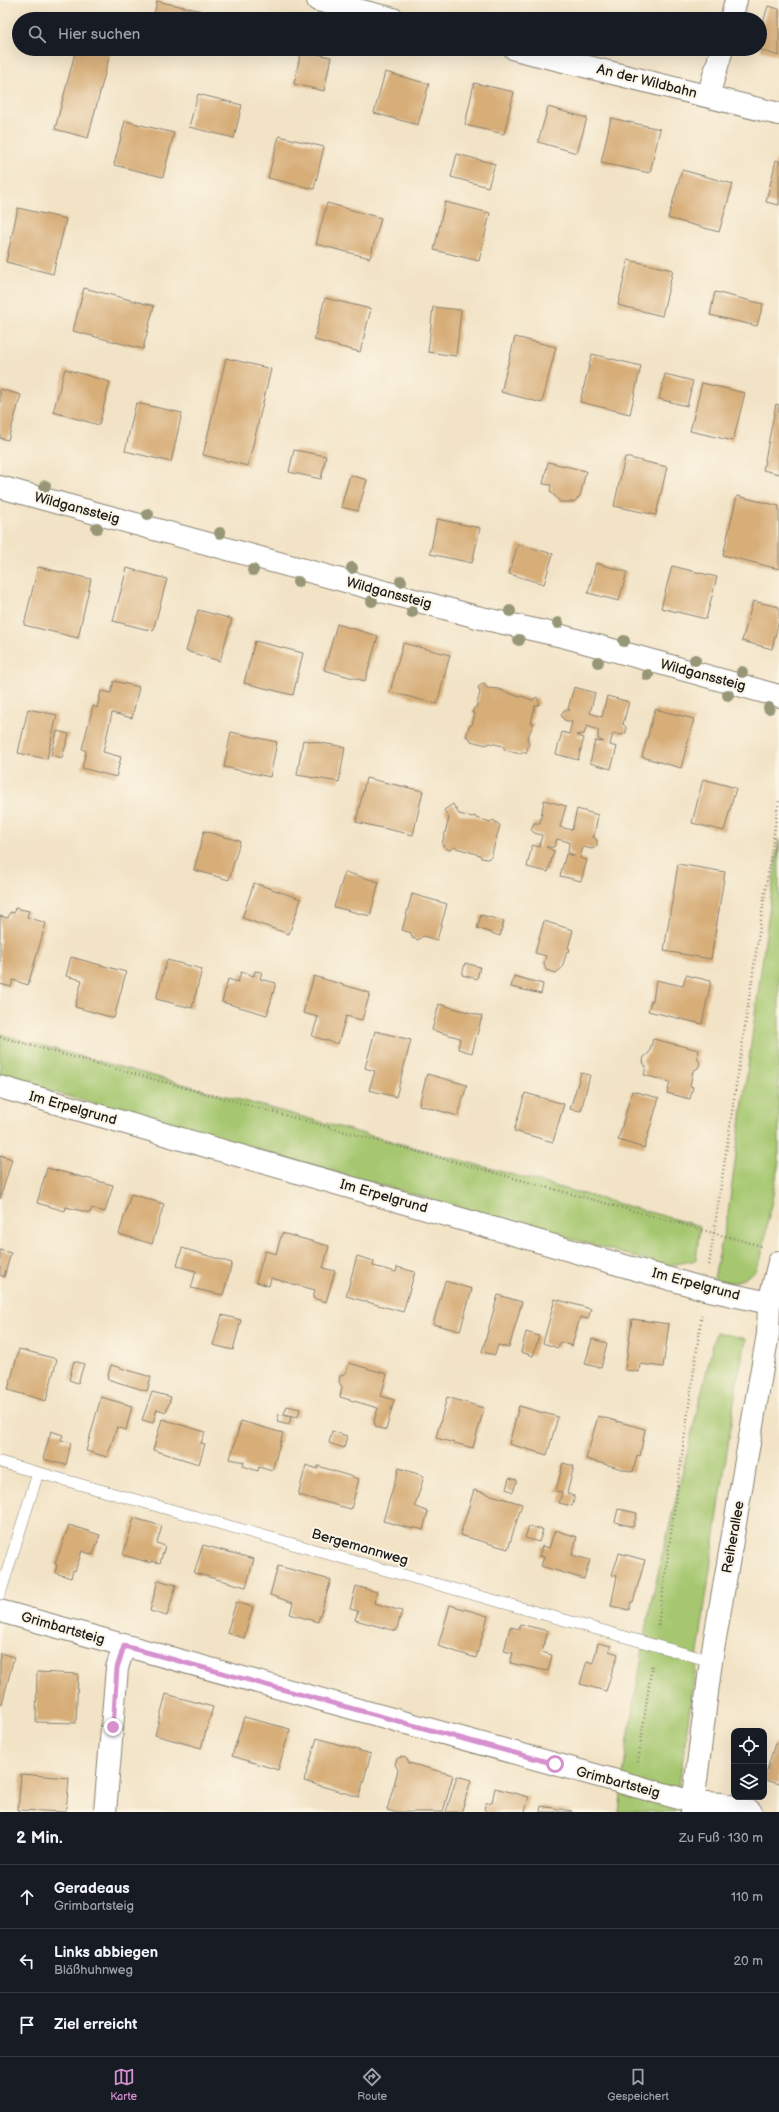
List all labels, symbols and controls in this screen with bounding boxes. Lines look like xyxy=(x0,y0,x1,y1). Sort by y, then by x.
search box xyxy=(12,12,767,56)
icon: search xyxy=(26,23,48,45)
text: Hier suchen xyxy=(58,25,140,44)
street label: An der Wildbahn xyxy=(595,60,699,102)
street label: Wildganssteig xyxy=(32,488,122,528)
street label: Wildganssteig xyxy=(344,573,434,613)
street label: Wildganssteig xyxy=(658,655,748,695)
street label: Im Erpelgrund xyxy=(27,1087,119,1129)
street label: Im Erpelgrund xyxy=(338,1175,430,1217)
street label: Im Erpelgrund xyxy=(650,1264,742,1304)
street label: Reiherallee xyxy=(718,1500,748,1574)
street label: Bergemannweg xyxy=(310,1525,410,1569)
street label: Grimbartsteig xyxy=(19,1608,107,1648)
route end xyxy=(104,1718,122,1736)
map controls xyxy=(731,1728,767,1800)
button: locate xyxy=(731,1728,767,1764)
route start xyxy=(546,1755,564,1773)
street label: Grimbartsteig xyxy=(574,1763,662,1801)
button: layers xyxy=(731,1764,767,1800)
text: 2 Min. xyxy=(16,1828,63,1848)
text: Zu Fuß · 130 m xyxy=(679,1830,763,1846)
text: Geradeaus xyxy=(54,1879,130,1898)
icon: ahead xyxy=(16,1886,38,1908)
text: 110 m xyxy=(731,1889,763,1905)
text: Grimbartsteig xyxy=(54,1898,134,1914)
text: Links abbiegen xyxy=(54,1943,158,1962)
icon: left xyxy=(16,1950,38,1972)
text: 20 m xyxy=(733,1953,763,1969)
text: Bläßhuhnweg xyxy=(54,1962,133,1978)
icon: arrive xyxy=(16,2014,38,2036)
text: Ziel erreicht xyxy=(54,2015,137,2034)
tab: Karte xyxy=(110,2066,137,2103)
tab: Route xyxy=(357,2066,387,2103)
tab: Gespeichert xyxy=(607,2066,669,2103)

